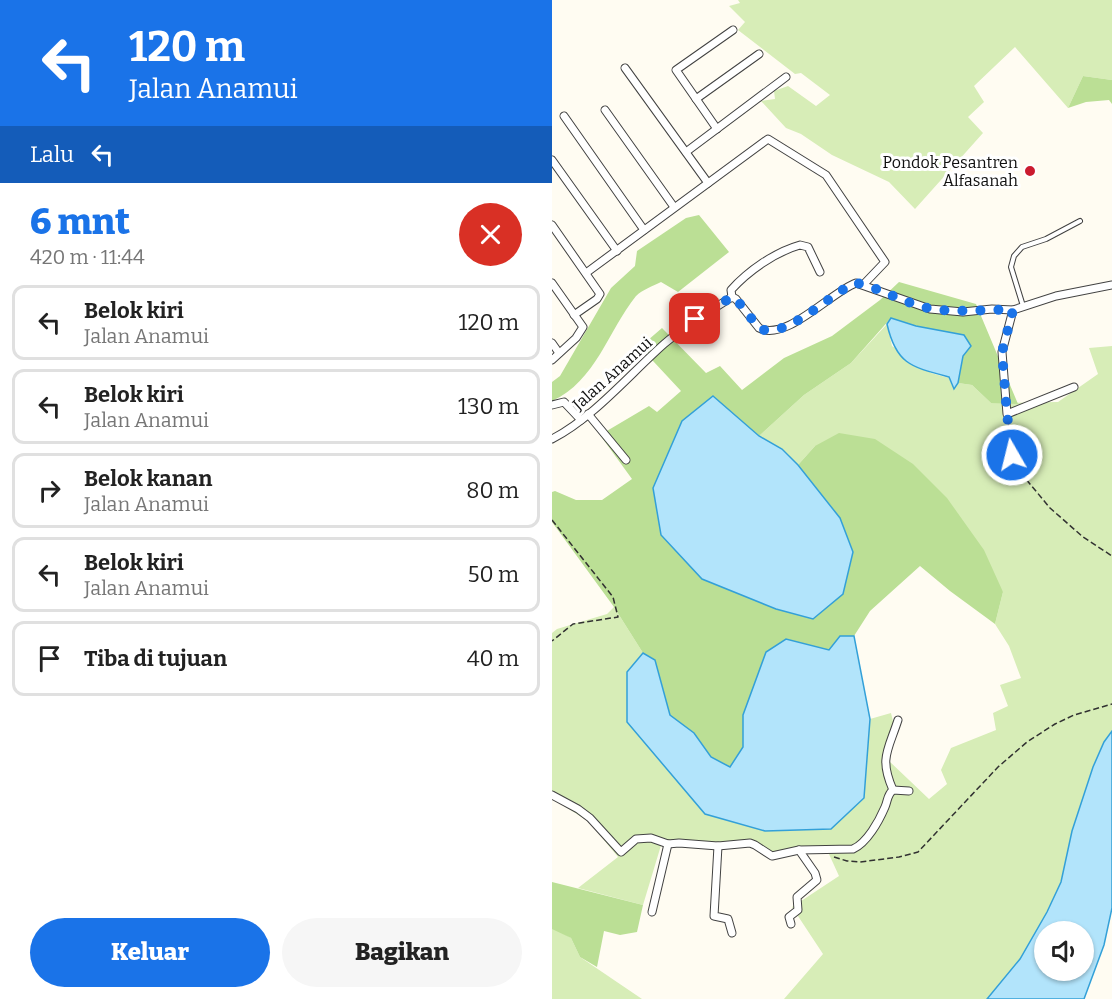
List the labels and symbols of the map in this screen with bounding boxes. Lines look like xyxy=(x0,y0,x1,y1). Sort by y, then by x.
place label: Pondok Pesantren Alfasanah xyxy=(883,153,1018,190)
marker: Pondok Pesantren Alfasanah xyxy=(1023,164,1037,178)
pin xyxy=(669,293,720,344)
street label: Jalan Anamui xyxy=(568,333,656,415)
position arrow xyxy=(980,423,1044,487)

